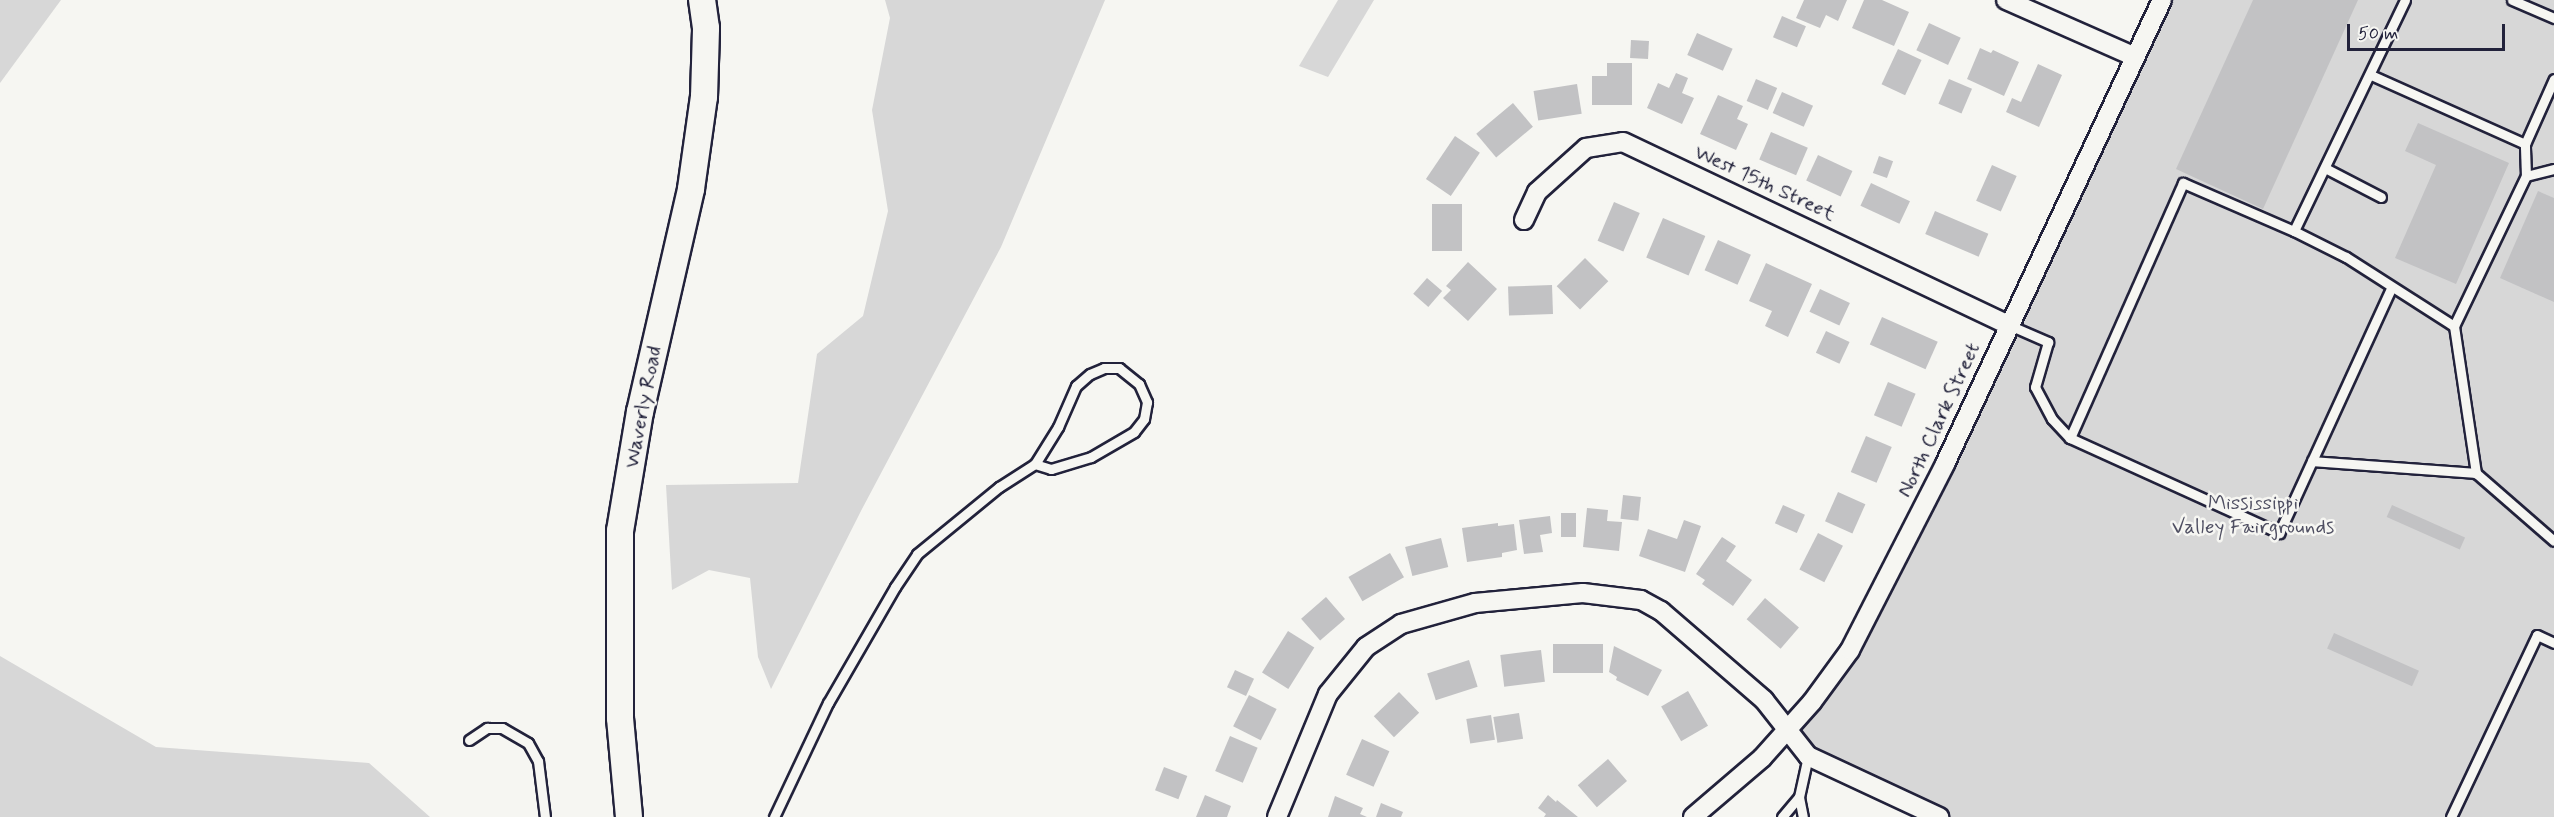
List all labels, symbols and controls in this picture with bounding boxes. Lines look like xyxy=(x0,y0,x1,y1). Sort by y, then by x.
scale bar xyxy=(2350,12,2508,50)
text: 50 m xyxy=(2358,22,2398,46)
street label: West 15th Street xyxy=(1690,139,1840,227)
street label: North Clark Street xyxy=(1891,337,1987,503)
street label: Waverly Road xyxy=(619,344,667,470)
park label: Mississippi Valley Fairgrounds xyxy=(2173,490,2333,540)

